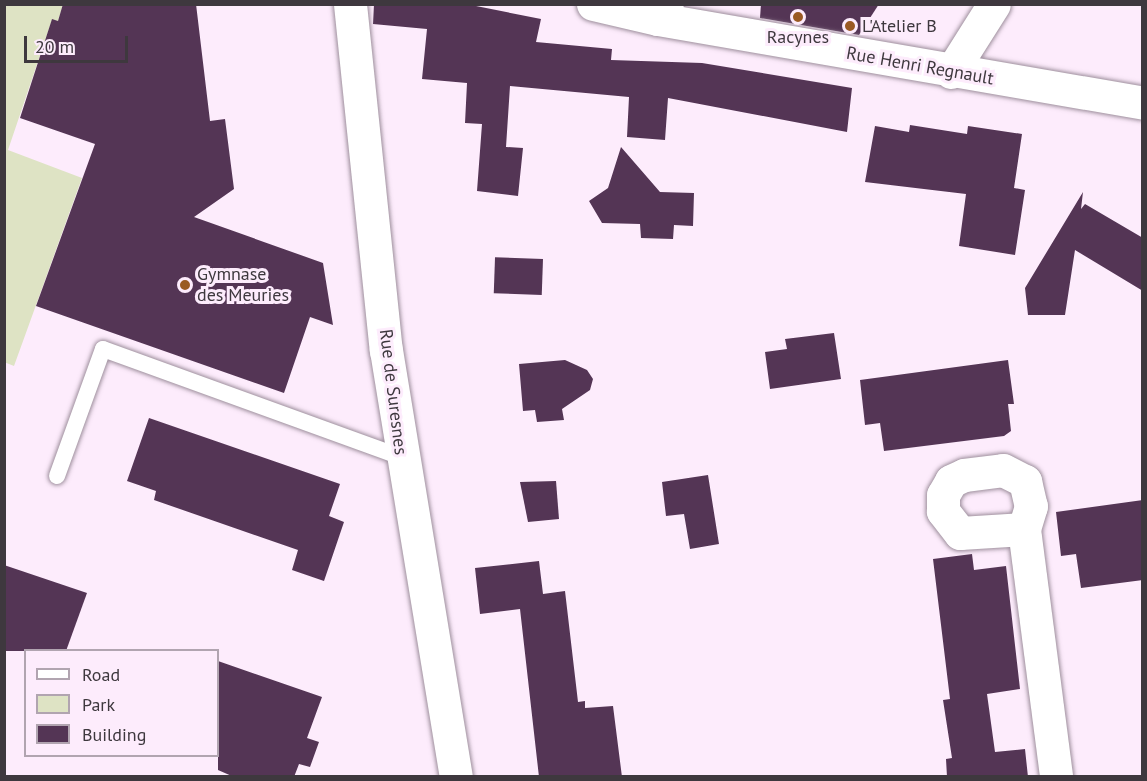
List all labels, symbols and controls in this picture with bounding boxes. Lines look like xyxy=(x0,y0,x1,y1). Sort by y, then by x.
marker: Racynes xyxy=(791,10,805,24)
place label: L'Atelier B xyxy=(862,15,937,37)
marker: L'Atelier B xyxy=(843,19,857,33)
scale bar xyxy=(27,24,130,62)
place label: Racynes xyxy=(767,26,829,48)
text: 20 m xyxy=(35,35,74,58)
street label: Rue Henri Regnault xyxy=(845,42,995,90)
place label: Gymnase des Meuries xyxy=(197,264,289,306)
marker: Gymnase des Meuries xyxy=(178,278,192,292)
street label: Rue de Suresnes xyxy=(375,328,411,456)
legend xyxy=(24,649,219,757)
text: Road xyxy=(82,663,120,686)
text: Park xyxy=(82,693,115,716)
text: Building xyxy=(82,723,146,746)

